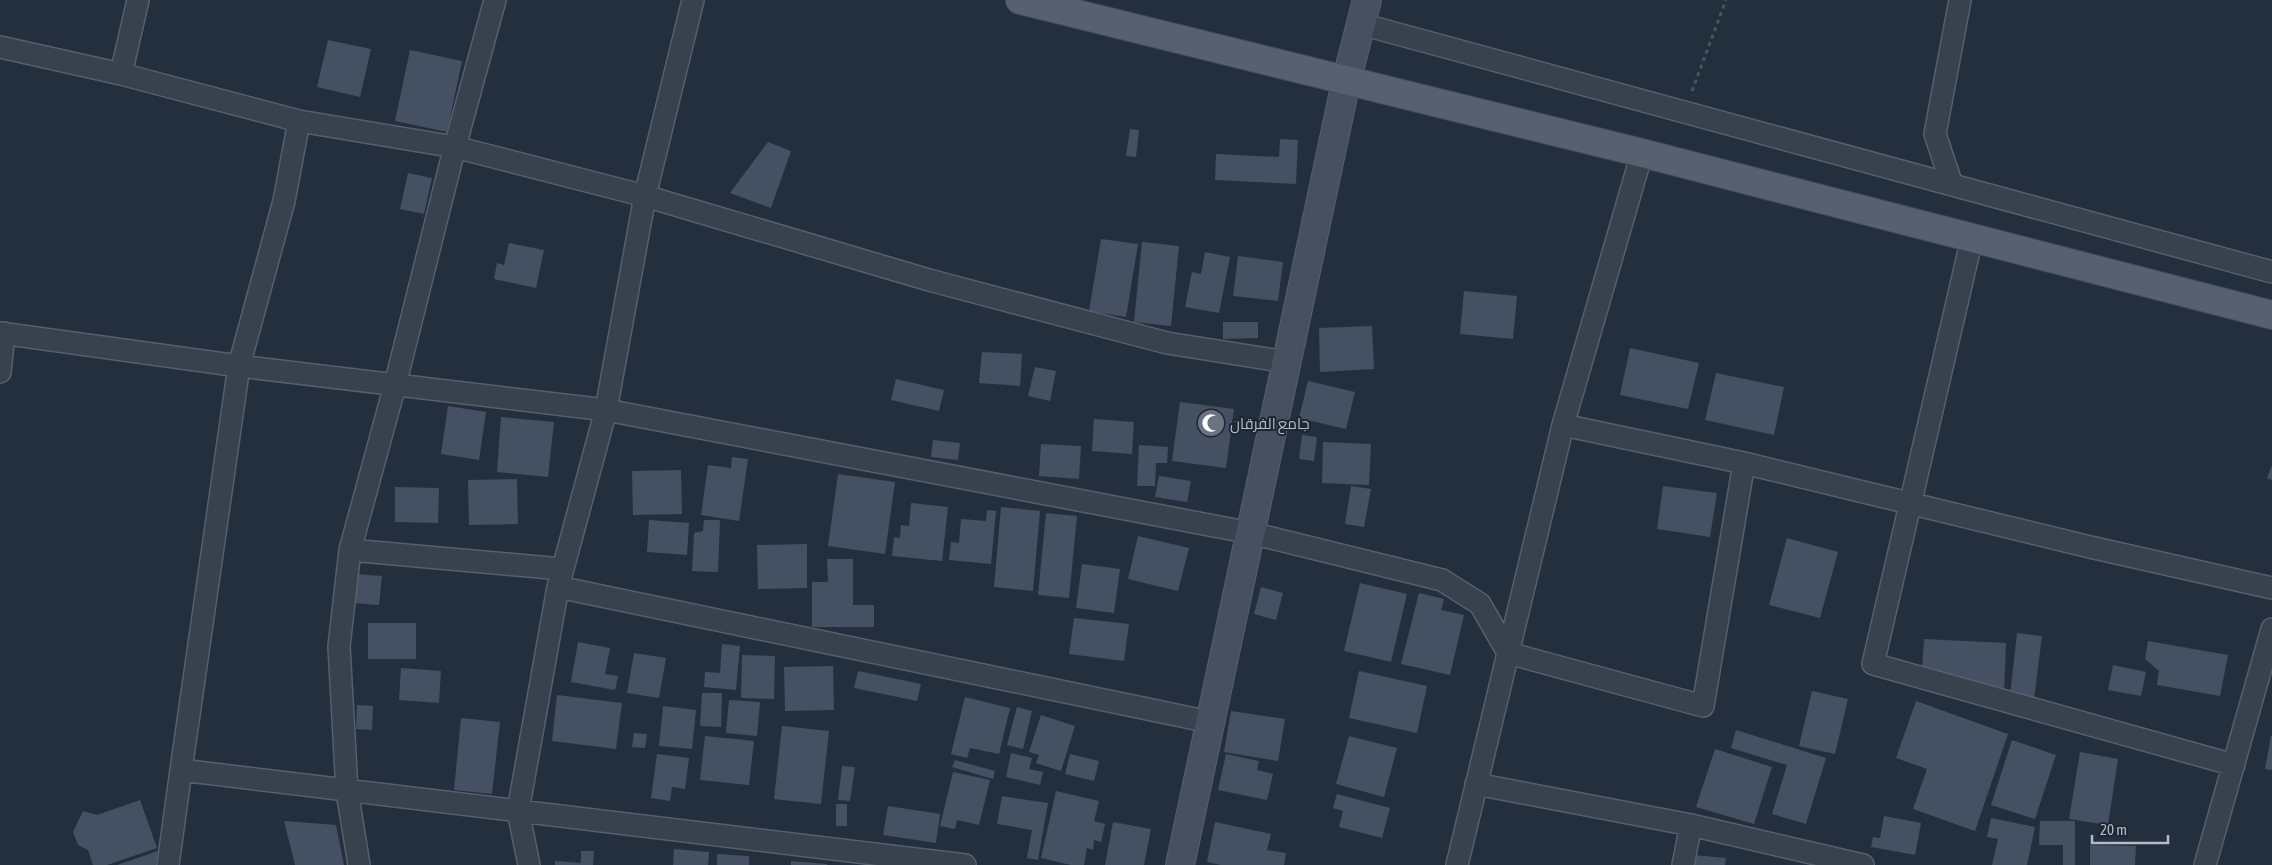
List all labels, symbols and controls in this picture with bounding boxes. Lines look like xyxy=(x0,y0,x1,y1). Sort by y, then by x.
mosque icon: جامع الفرقان xyxy=(1196,408,1226,438)
place label: جامع الفرقان xyxy=(1230,415,1310,435)
scale bar xyxy=(2092,812,2168,844)
text: 20 m xyxy=(2100,821,2127,838)

